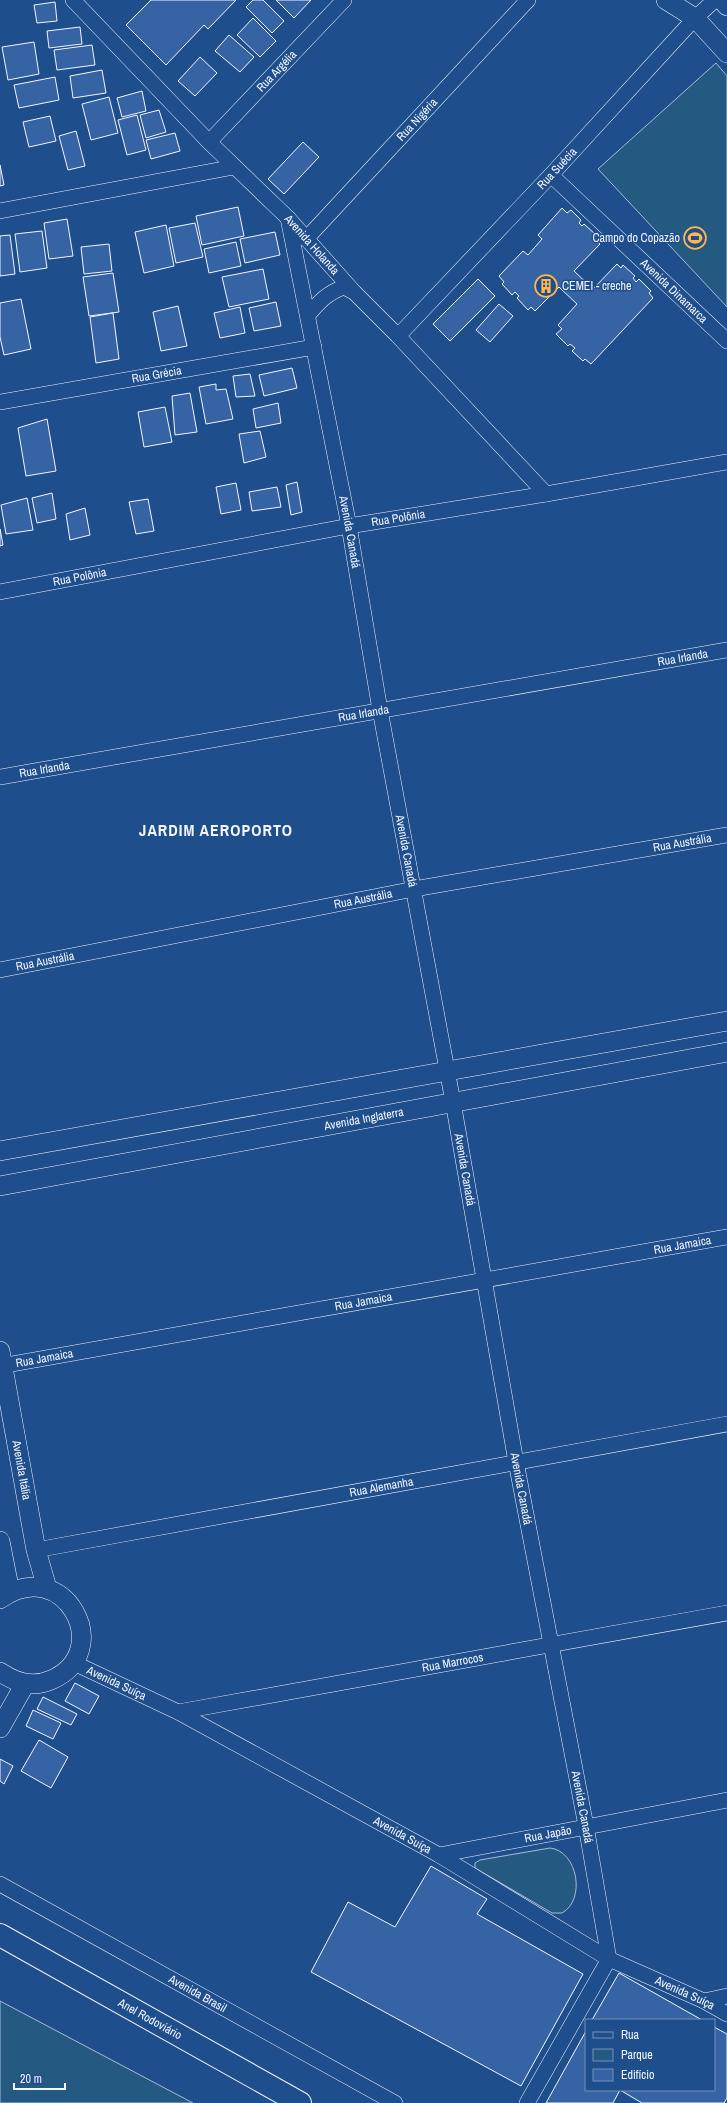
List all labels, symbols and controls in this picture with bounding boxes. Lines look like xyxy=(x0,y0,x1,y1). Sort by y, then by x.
street label: Rua Argélia xyxy=(253,46,300,95)
street label: Rua Nigéria xyxy=(393,94,441,144)
street label: Rua Suécia xyxy=(534,144,581,193)
street label: Avenida Holanda xyxy=(280,210,343,279)
sports icon: Campo do Copazão xyxy=(682,225,708,251)
place label: Campo do Copazão xyxy=(592,230,680,246)
street label: Avenida Dinamarca xyxy=(636,255,711,327)
building icon: CEMEI - creche xyxy=(533,273,559,299)
place label: CEMEI - creche xyxy=(562,278,631,294)
street label: Rua Grécia xyxy=(130,362,183,387)
street label: Avenida Canadá xyxy=(335,493,364,570)
street label: Rua Polônia xyxy=(370,506,427,530)
street label: Rua Polônia xyxy=(51,564,108,590)
street label: Rua Irlanda xyxy=(656,645,710,670)
street label: Rua Irlanda xyxy=(337,701,390,726)
street label: Rua Irlanda xyxy=(18,757,71,782)
street label: Avenida Canadá xyxy=(392,813,421,889)
district label: JARDIM AEROPORTO xyxy=(139,819,293,841)
street label: Rua Austrália xyxy=(652,830,713,856)
street label: Rua Austrália xyxy=(333,885,394,912)
street label: Rua Austrália xyxy=(15,948,76,975)
street label: Avenida Inglaterra xyxy=(322,1104,405,1134)
street label: Avenida Canadá xyxy=(450,1131,479,1208)
street label: Rua Jamaica xyxy=(652,1232,713,1258)
street label: Rua Jamaica xyxy=(333,1288,394,1314)
street label: Rua Jamaica xyxy=(14,1345,75,1371)
street label: Avenida Itália xyxy=(8,1438,35,1502)
street label: Avenida Canadá xyxy=(506,1450,536,1527)
street label: Rua Alemanha xyxy=(348,1473,415,1501)
street label: Rua Marrocos xyxy=(421,1649,485,1676)
street label: Avenida Suíça xyxy=(83,1662,149,1704)
street label: Avenida Canadá xyxy=(567,1768,597,1845)
street label: Avenida Suíça xyxy=(370,1812,435,1858)
street label: Rua Japão xyxy=(523,1822,573,1847)
street label: Avenida Brasil xyxy=(165,1971,230,2016)
street label: Avenida Suíça xyxy=(652,1972,718,2014)
street label: Anel Rodoviário xyxy=(114,1994,185,2043)
legend xyxy=(585,2019,715,2091)
text: Rua xyxy=(621,2027,640,2043)
text: Parque xyxy=(621,2047,653,2063)
scale bar xyxy=(14,2065,65,2091)
text: Edifício xyxy=(621,2067,654,2083)
text: 20 m xyxy=(20,2071,42,2087)

